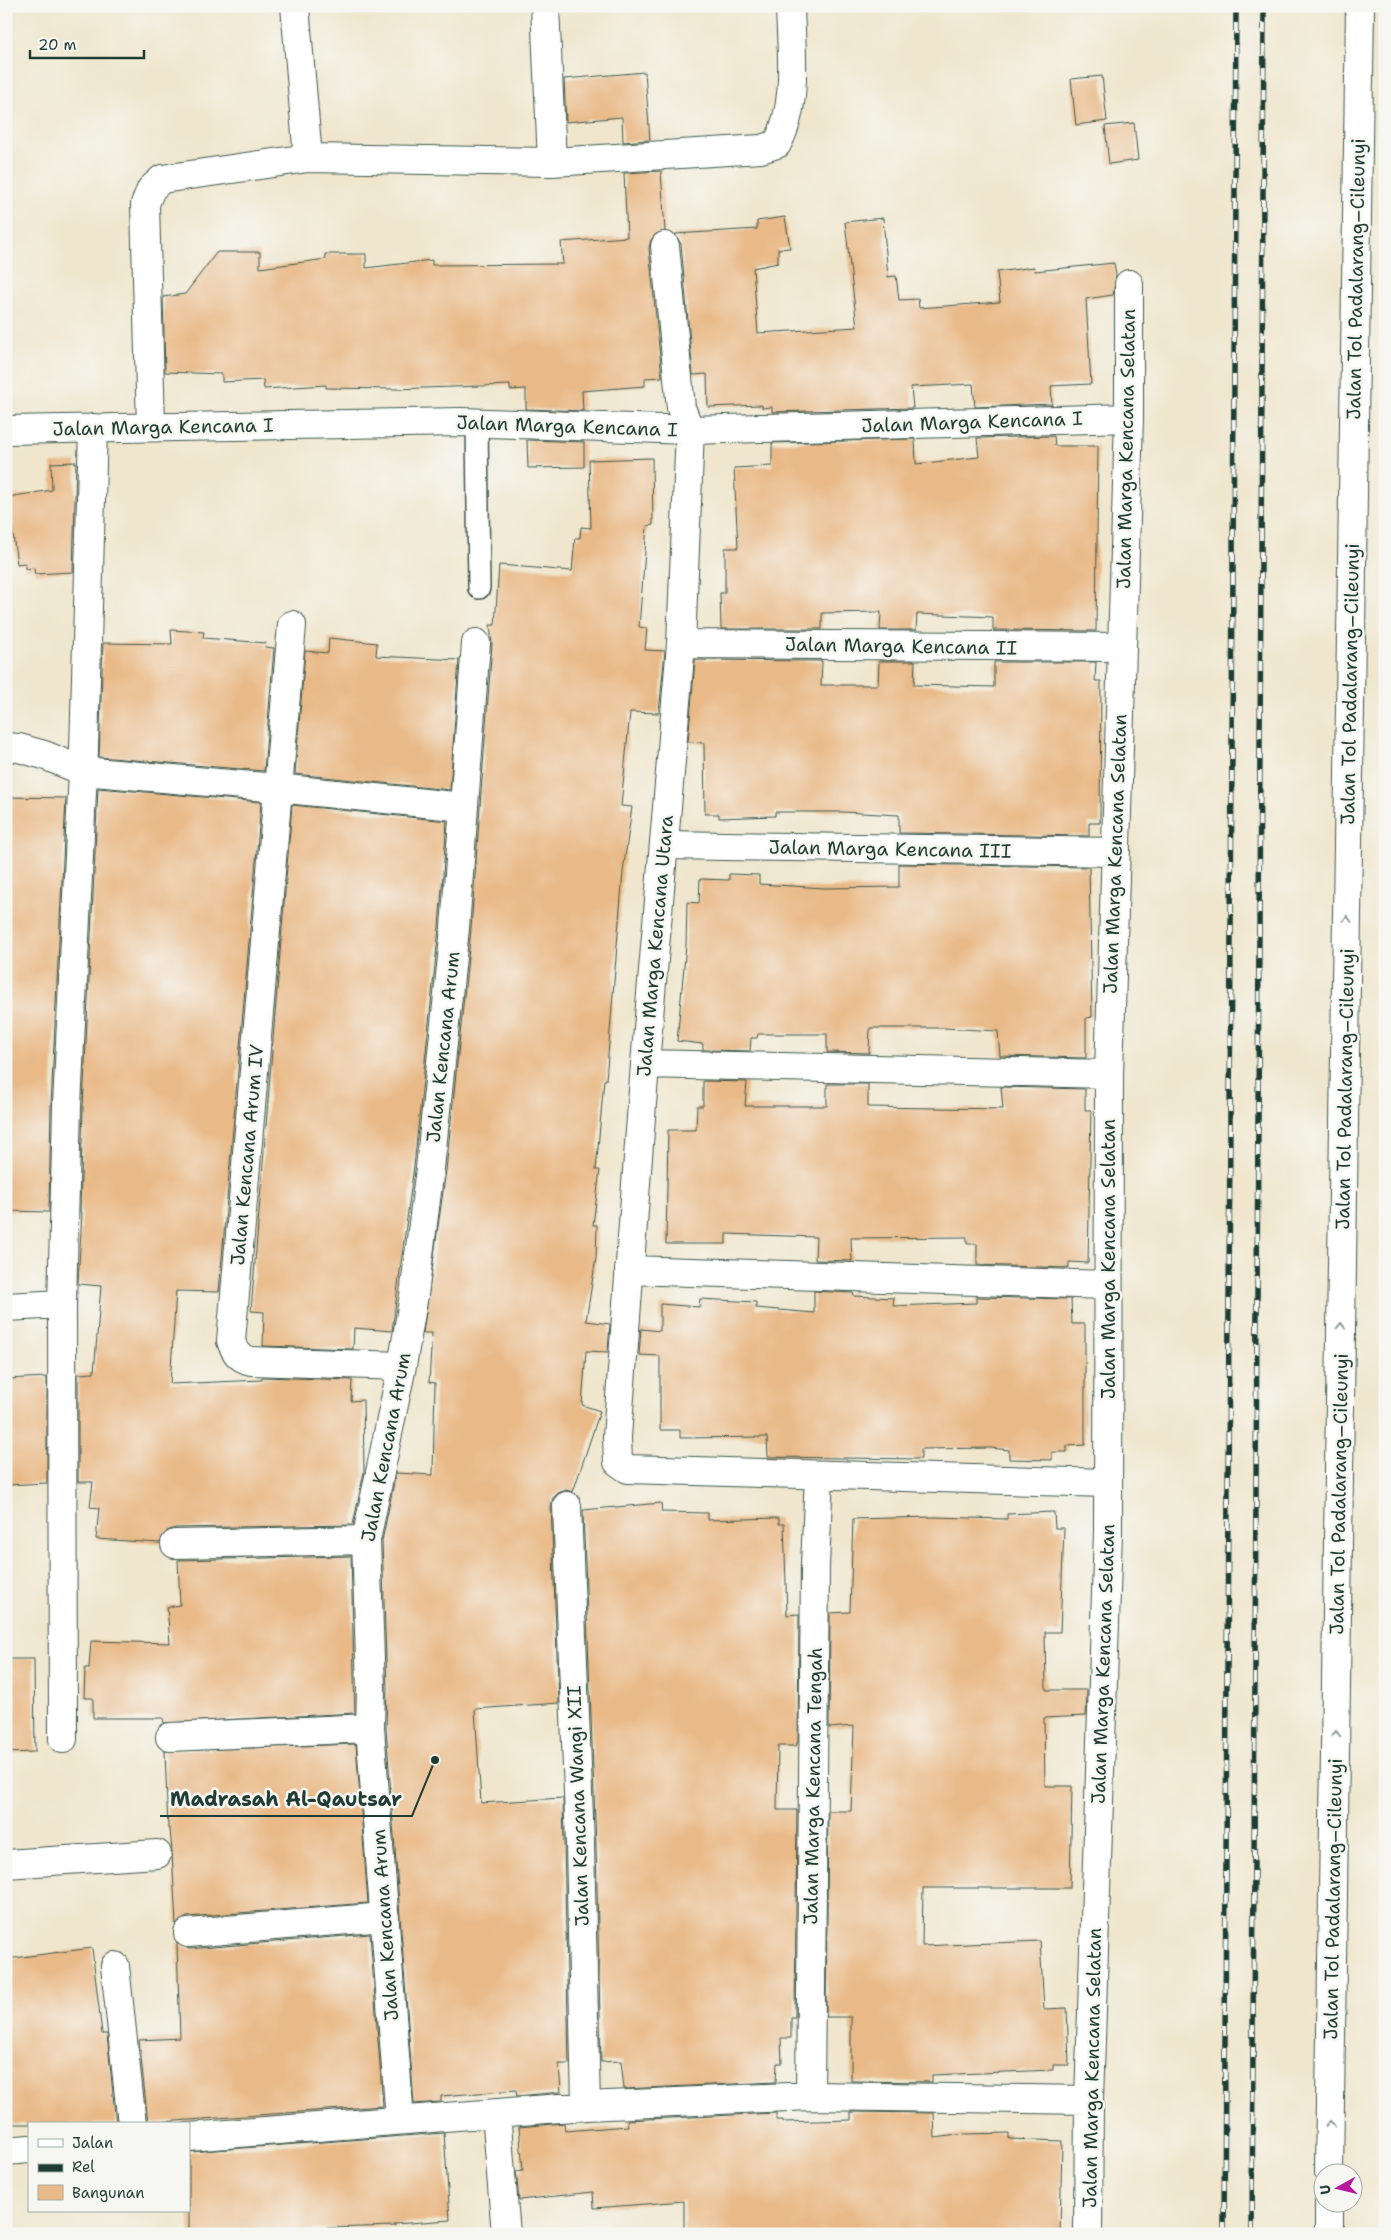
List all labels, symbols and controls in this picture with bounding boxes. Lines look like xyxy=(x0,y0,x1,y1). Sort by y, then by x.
scale bar xyxy=(30,28,144,60)
text: 20 m xyxy=(38,35,77,55)
street label: Jalan Tol Padalarang–Cileunyi xyxy=(1341,138,1371,420)
street label: Jalan Marga Kencana Selatan xyxy=(1111,309,1141,589)
street label: Jalan Marga Kencana I xyxy=(861,406,1083,438)
street label: Jalan Marga Kencana I xyxy=(456,410,678,442)
street label: Jalan Marga Kencana I xyxy=(52,413,274,441)
street label: Jalan Tol Padalarang–Cileunyi xyxy=(1335,543,1365,825)
street label: Jalan Marga Kencana II xyxy=(785,631,1017,661)
street label: Jalan Marga Kencana Selatan xyxy=(1098,714,1132,994)
street label: Jalan Marga Kencana Utara xyxy=(631,814,679,1078)
street label: Jalan Marga Kencana III xyxy=(768,834,1012,864)
one-way arrow xyxy=(1342,915,1352,922)
street label: Jalan Tol Padalarang–Cileunyi xyxy=(1330,948,1360,1230)
street label: Jalan Kencana Arum xyxy=(421,950,465,1144)
street label: Jalan Kencana Arum IV xyxy=(225,1043,269,1267)
street label: Jalan Marga Kencana Selatan xyxy=(1096,1119,1121,1399)
one-way arrow xyxy=(1336,1322,1346,1330)
street label: Jalan Kencana Arum xyxy=(355,1350,417,1544)
street label: Jalan Tol Padalarang–Cileunyi xyxy=(1324,1353,1354,1635)
street label: Jalan Marga Kencana Selatan xyxy=(1086,1524,1120,1804)
street label: Jalan Marga Kencana Tengah xyxy=(798,1647,828,1925)
street label: Jalan Kencana Wangi XII xyxy=(561,1685,595,1927)
one-way arrow xyxy=(1330,1730,1341,1738)
street label: Jalan Tol Padalarang–Cileunyi xyxy=(1318,1758,1348,2040)
callout: Madrasah Al-Qautsar xyxy=(160,1781,412,1816)
text: Madrasah Al-Qautsar xyxy=(170,1786,402,1812)
street label: Jalan Kencana Arum xyxy=(366,1828,404,2022)
street label: Jalan Marga Kencana Selatan xyxy=(1077,1928,1107,2208)
one-way arrow xyxy=(1325,2120,1335,2128)
legend xyxy=(28,2122,190,2212)
text: Jalan xyxy=(72,2133,113,2153)
text: Rel xyxy=(72,2157,95,2177)
north arrow xyxy=(1314,2162,1364,2212)
text: Bangunan xyxy=(72,2183,144,2203)
text: U xyxy=(1316,2184,1335,2196)

